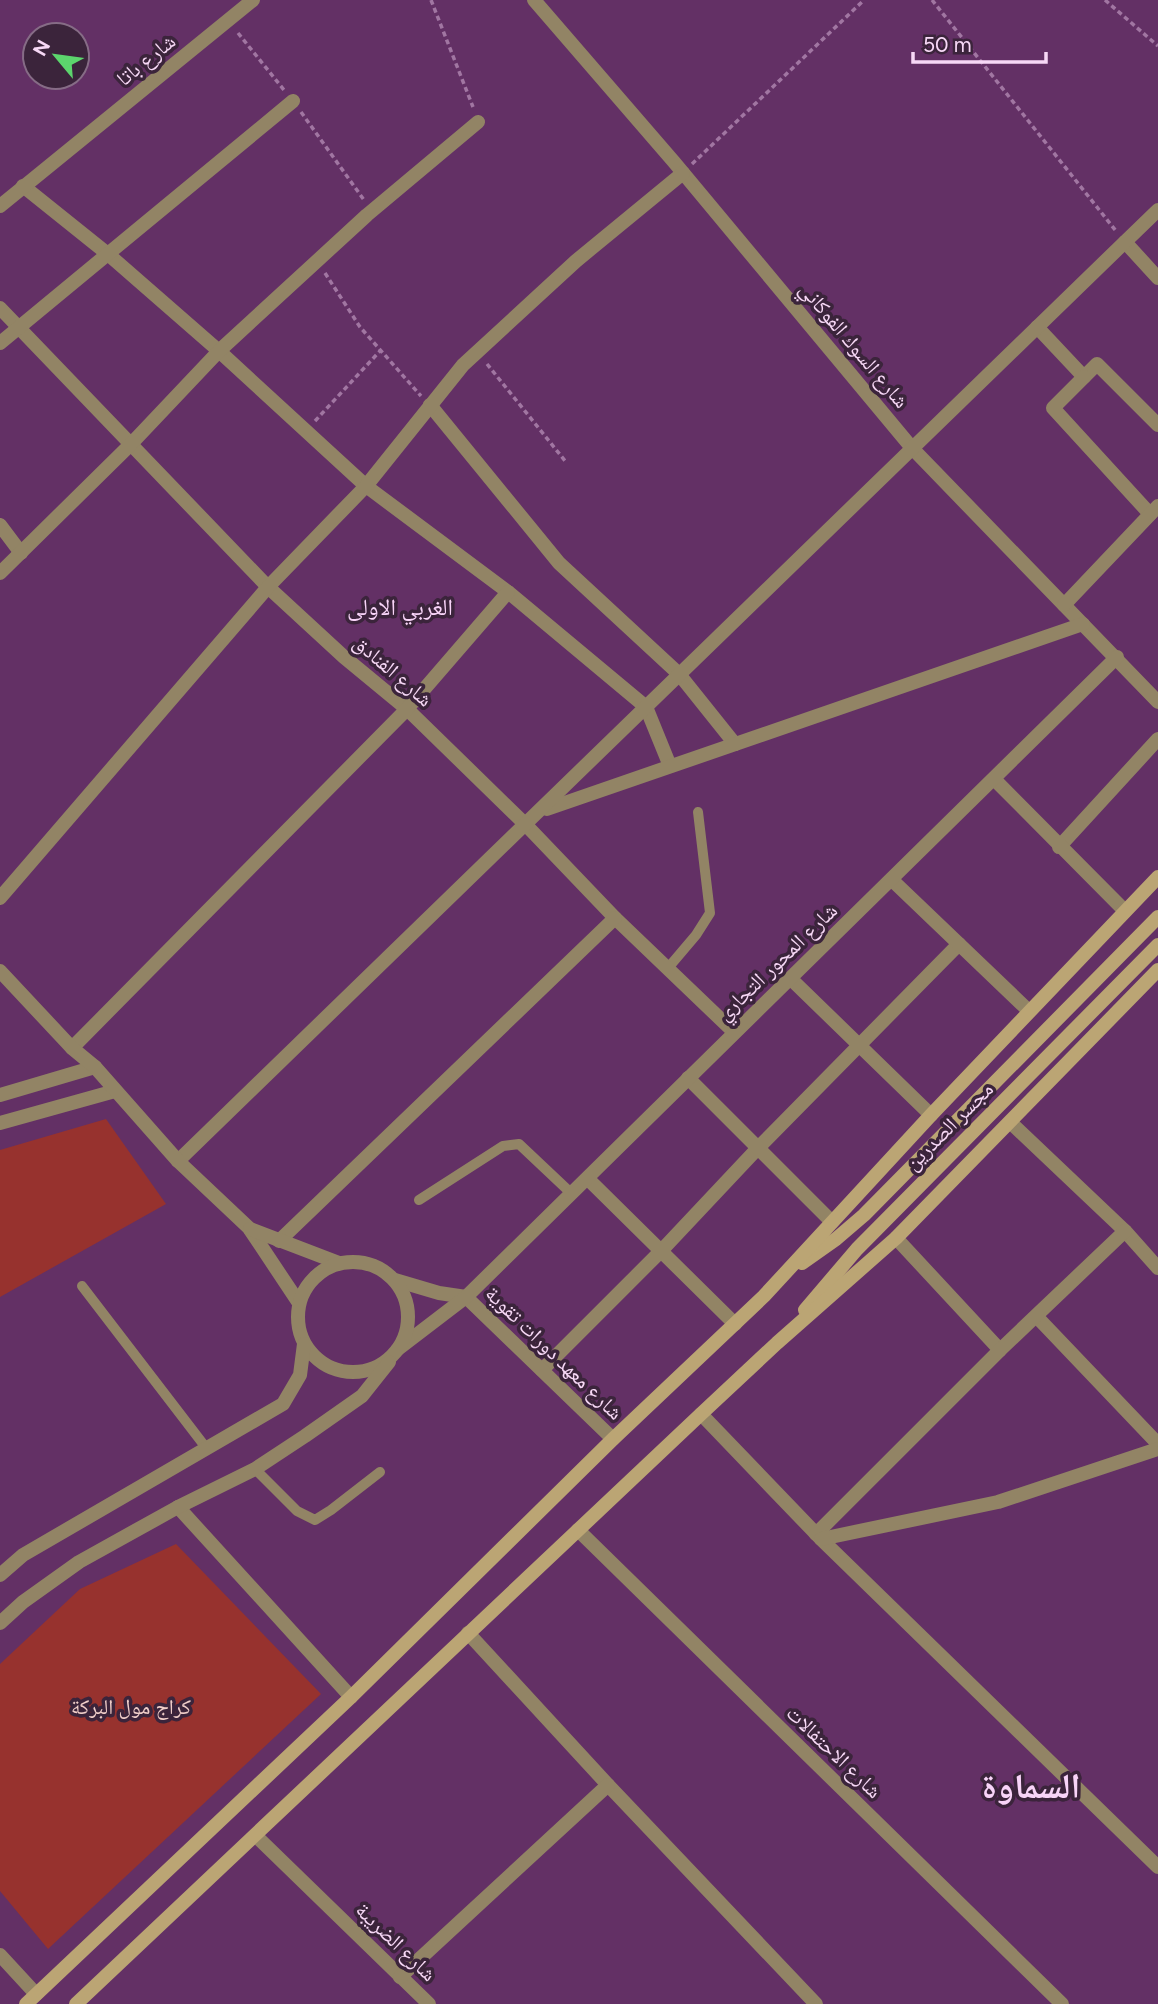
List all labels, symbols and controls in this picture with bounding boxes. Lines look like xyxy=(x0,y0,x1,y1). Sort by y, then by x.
north arrow xyxy=(21,21,91,91)
scale bar xyxy=(913,21,1046,65)
street label: شارع باتا xyxy=(111,28,181,92)
text: 50 m xyxy=(923,32,972,57)
text: N xyxy=(28,36,55,60)
street label: شارع السوك الفوكاني xyxy=(791,277,914,416)
district label: الغربي الاولى xyxy=(347,593,453,626)
street label: شارع الفنادق xyxy=(348,630,438,712)
street label: شارع المحور التجاري xyxy=(711,898,845,1029)
street label: مجسر الصدرين xyxy=(899,1076,999,1176)
street label: شارع معهد دورات تقوية xyxy=(480,1281,628,1425)
park label: كراج مول البركة xyxy=(71,1694,191,1720)
street label: شارع الاحتفالات xyxy=(781,1700,887,1804)
district label: السماوة xyxy=(982,1765,1080,1807)
street label: شارع الضريبة xyxy=(350,1897,442,1987)

